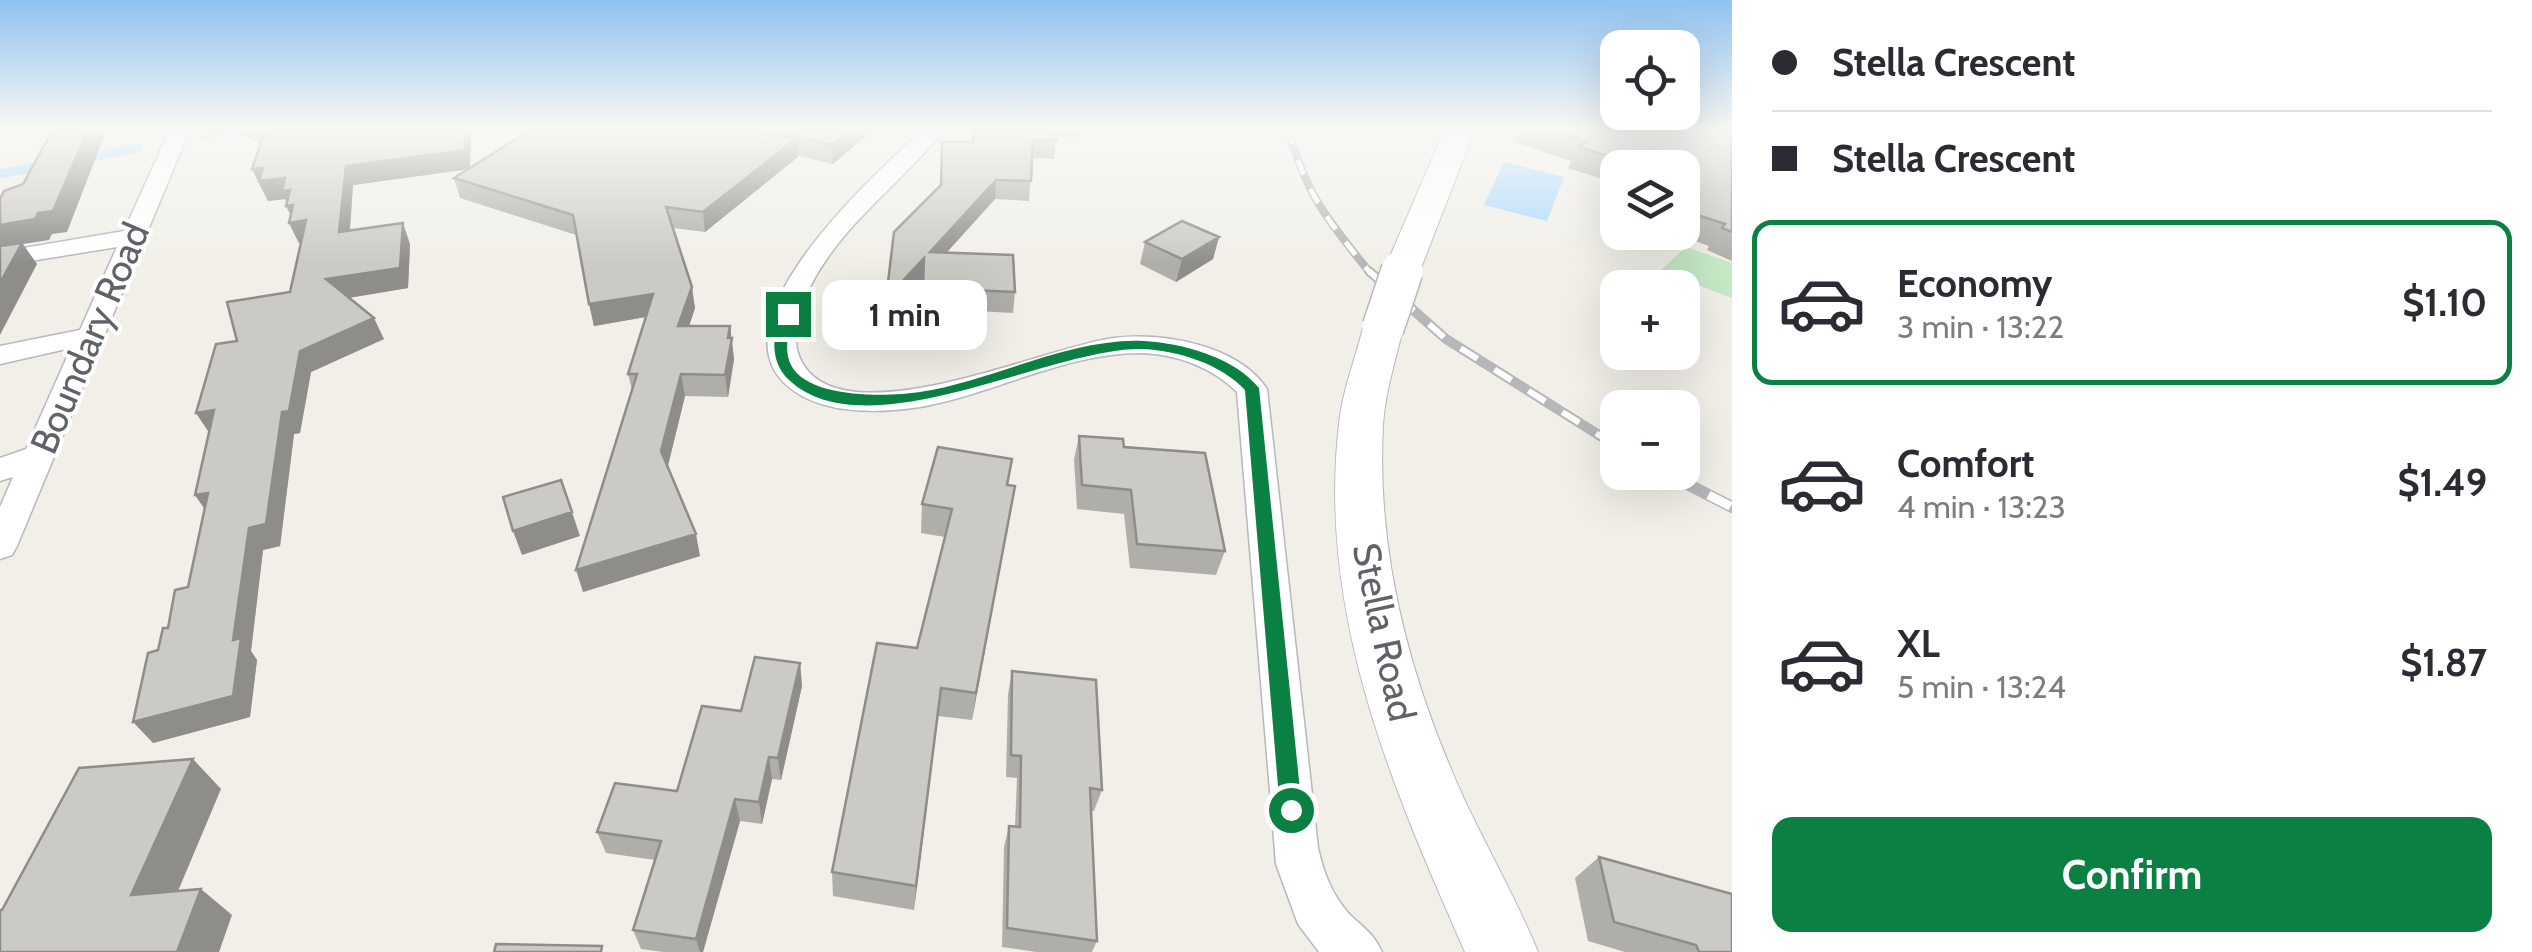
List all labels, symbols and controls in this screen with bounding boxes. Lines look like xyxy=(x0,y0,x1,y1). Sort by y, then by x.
map controls xyxy=(1600,30,1700,490)
button: locate xyxy=(1600,30,1700,130)
text: Stella Crescent xyxy=(1832,39,2075,86)
text: Stella Crescent xyxy=(1832,135,2075,182)
button: layers xyxy=(1600,150,1700,250)
street label: Boundary Road xyxy=(20,215,159,460)
icon: car xyxy=(1777,258,1867,348)
text: Economy xyxy=(1897,260,2052,307)
button: + xyxy=(1600,270,1700,370)
callout: 1 min xyxy=(823,279,988,349)
text: $1.10 xyxy=(2402,279,2487,326)
route end xyxy=(766,292,811,337)
text: 1 min xyxy=(868,295,941,334)
text: 3 min · 13:22 xyxy=(1897,307,2064,346)
button: − xyxy=(1600,390,1700,490)
icon: car xyxy=(1777,438,1867,528)
text: Comfort xyxy=(1897,440,2034,487)
text: $1.49 xyxy=(2398,459,2487,506)
text: 4 min · 13:23 xyxy=(1897,487,2066,526)
street label: Stella Road xyxy=(1343,539,1426,725)
icon: car xyxy=(1777,618,1867,708)
text: XL xyxy=(1897,620,1940,667)
text: $1.87 xyxy=(2400,639,2487,686)
text: 5 min · 13:24 xyxy=(1897,667,2066,706)
route start xyxy=(1269,788,1314,833)
button: Confirm xyxy=(1772,817,2492,932)

